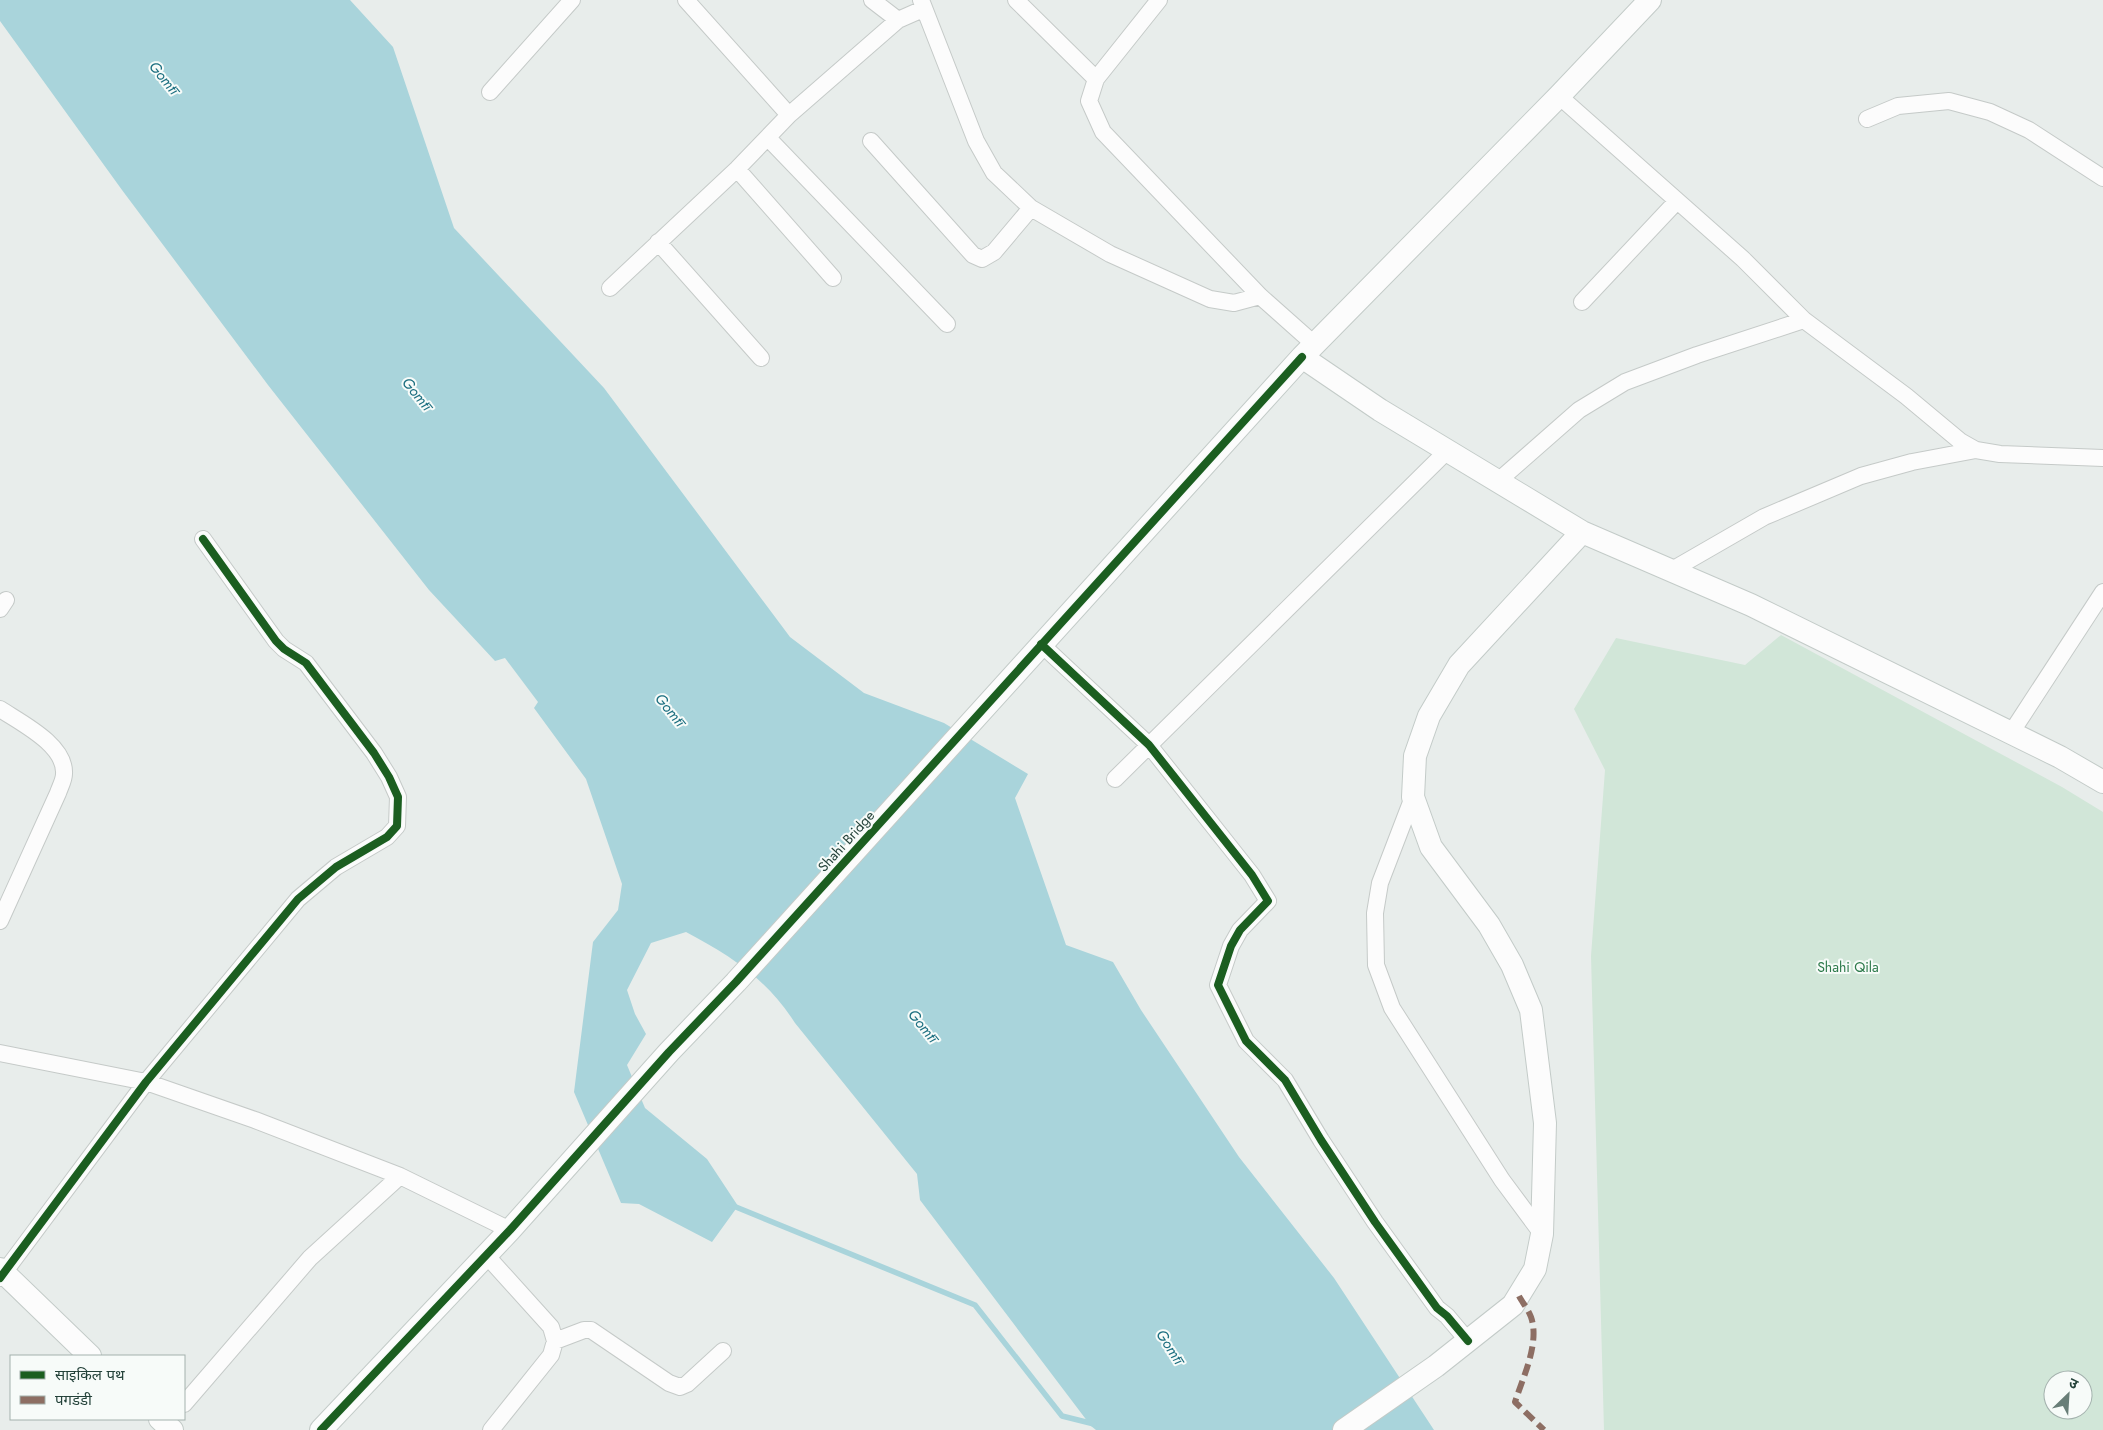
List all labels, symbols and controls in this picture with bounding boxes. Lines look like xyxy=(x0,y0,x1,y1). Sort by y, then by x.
water label: Gomtī xyxy=(144,56,186,101)
water label: Gomtī xyxy=(397,372,439,417)
water label: Gomtī xyxy=(650,688,692,733)
street label: Shahi Bridge xyxy=(813,806,879,876)
park label: Shahi Qila xyxy=(1817,957,1879,977)
water label: Gomtī xyxy=(903,1004,945,1049)
water label: Gomtī xyxy=(1150,1325,1191,1371)
legend xyxy=(10,1355,185,1420)
text: साइकिल पथ xyxy=(55,1364,125,1386)
north arrow xyxy=(2043,1370,2093,1420)
text: उ xyxy=(2066,1372,2082,1394)
text: पगडंडी xyxy=(55,1389,93,1411)

